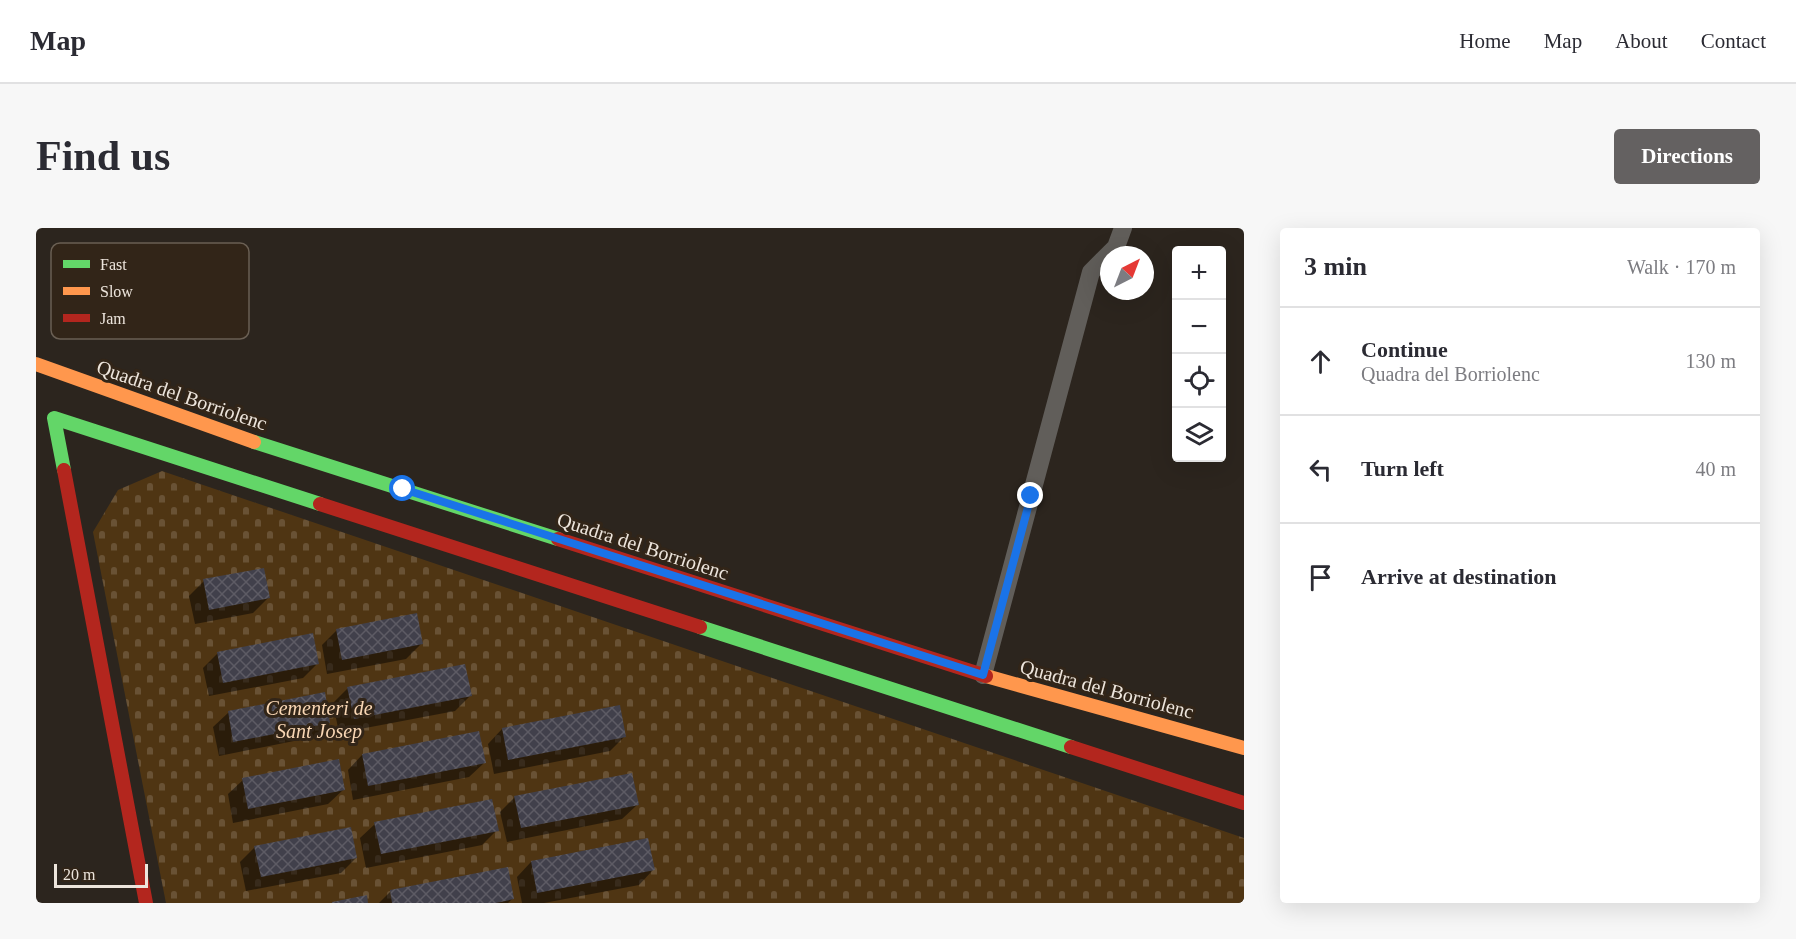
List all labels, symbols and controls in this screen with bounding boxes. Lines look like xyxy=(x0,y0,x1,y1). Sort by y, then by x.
text: Map xyxy=(30,25,86,56)
text: Home xyxy=(1459,29,1511,53)
text: Map xyxy=(1544,29,1582,53)
text: About xyxy=(1615,29,1668,53)
text: Contact xyxy=(1701,29,1766,53)
button: Directions xyxy=(1614,129,1760,184)
text: Find us xyxy=(36,133,170,179)
legend xyxy=(51,243,249,339)
north arrow xyxy=(1100,246,1154,300)
map controls xyxy=(1172,246,1226,462)
button: + xyxy=(1172,246,1226,300)
text: 3 min xyxy=(1304,252,1367,281)
text: Fast xyxy=(100,256,127,273)
text: Walk · 170 m xyxy=(1627,256,1736,278)
text: Slow xyxy=(100,283,133,300)
button: − xyxy=(1172,300,1226,354)
text: Jam xyxy=(100,310,126,327)
text: Continue xyxy=(1361,337,1448,362)
icon: ahead xyxy=(1304,345,1337,378)
text: 130 m xyxy=(1685,350,1736,372)
button: locate xyxy=(1172,354,1226,408)
street label: Quadra del Borriolenc xyxy=(94,355,270,435)
text: Quadra del Borriolenc xyxy=(1361,363,1540,385)
button: layers xyxy=(1172,408,1226,462)
icon: left xyxy=(1304,453,1337,486)
text: Turn left xyxy=(1361,456,1444,481)
text: 40 m xyxy=(1695,458,1736,480)
route start xyxy=(389,475,415,501)
route end xyxy=(1017,482,1043,508)
street label: Quadra del Borriolenc xyxy=(555,508,732,584)
icon: arrive xyxy=(1304,561,1337,594)
text: Arrive at destination xyxy=(1361,564,1557,589)
street label: Quadra del Borriolenc xyxy=(1018,655,1196,723)
park label: Cementeri de Sant Josep xyxy=(265,697,373,743)
scale bar xyxy=(54,861,148,888)
text: 20 m xyxy=(63,866,95,883)

